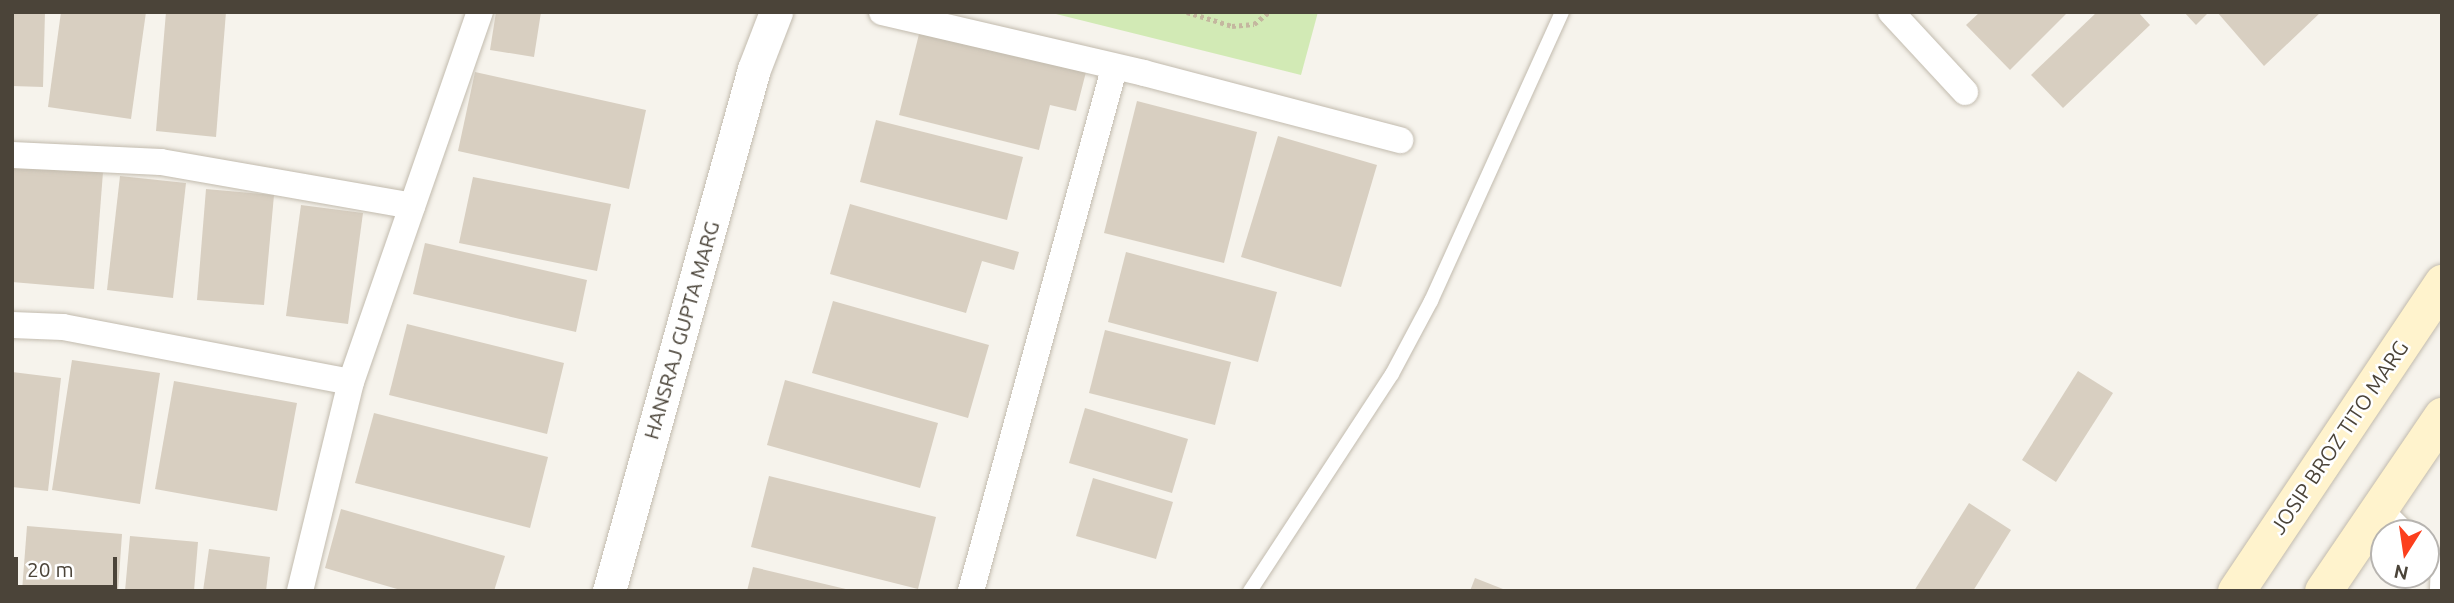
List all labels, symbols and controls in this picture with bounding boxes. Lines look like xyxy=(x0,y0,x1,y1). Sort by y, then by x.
street label: HANSRAJ GUPTA MARG xyxy=(638,218,724,442)
street label: JOSIP BROZ TITO MARG xyxy=(2265,335,2413,539)
north arrow xyxy=(2370,519,2440,589)
scale bar xyxy=(18,544,121,588)
text: 20 m xyxy=(27,557,74,581)
text: N xyxy=(2392,560,2410,585)

